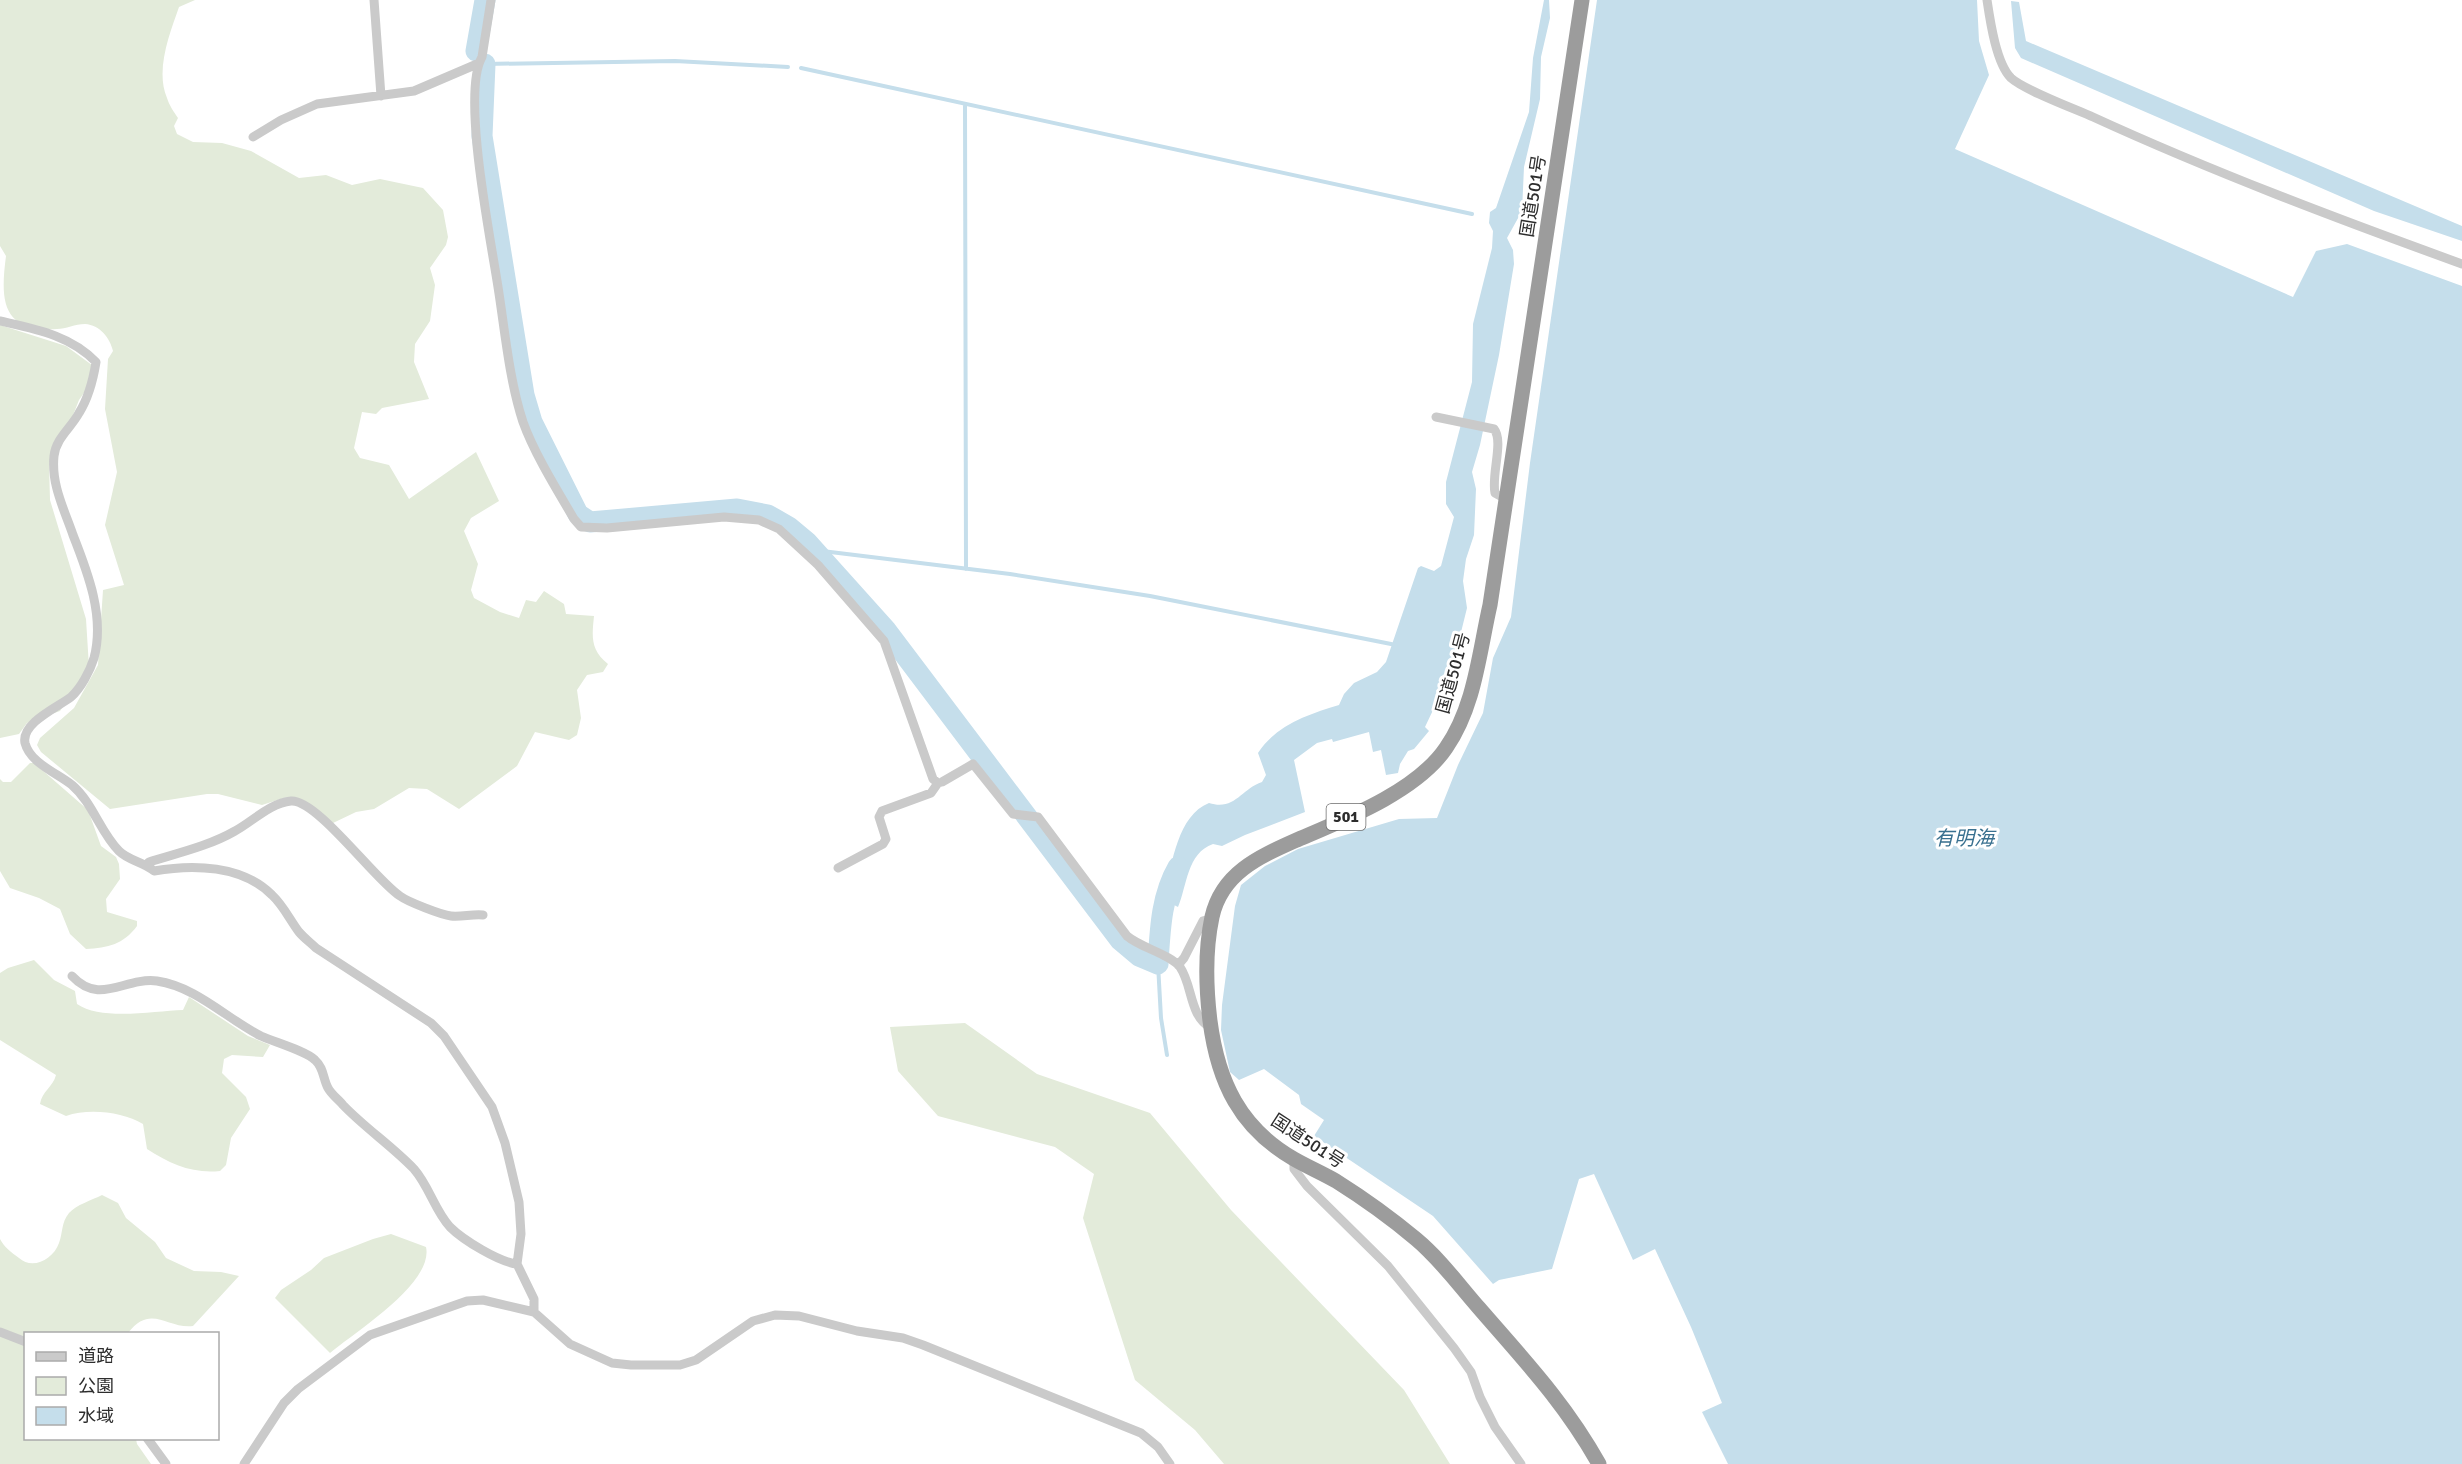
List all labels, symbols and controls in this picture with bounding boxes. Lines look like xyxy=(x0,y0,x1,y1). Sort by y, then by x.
street label: 国道501号 xyxy=(1516,153,1550,239)
street label: 国道501号 xyxy=(1432,630,1474,716)
road number: 501 xyxy=(1326,804,1366,830)
water label: 有明海 xyxy=(1934,826,1997,851)
street label: 国道501号 xyxy=(1267,1109,1349,1173)
legend xyxy=(24,1332,219,1440)
text: 道路 xyxy=(78,1345,114,1367)
text: 公園 xyxy=(78,1375,114,1397)
text: 水域 xyxy=(78,1405,114,1427)

